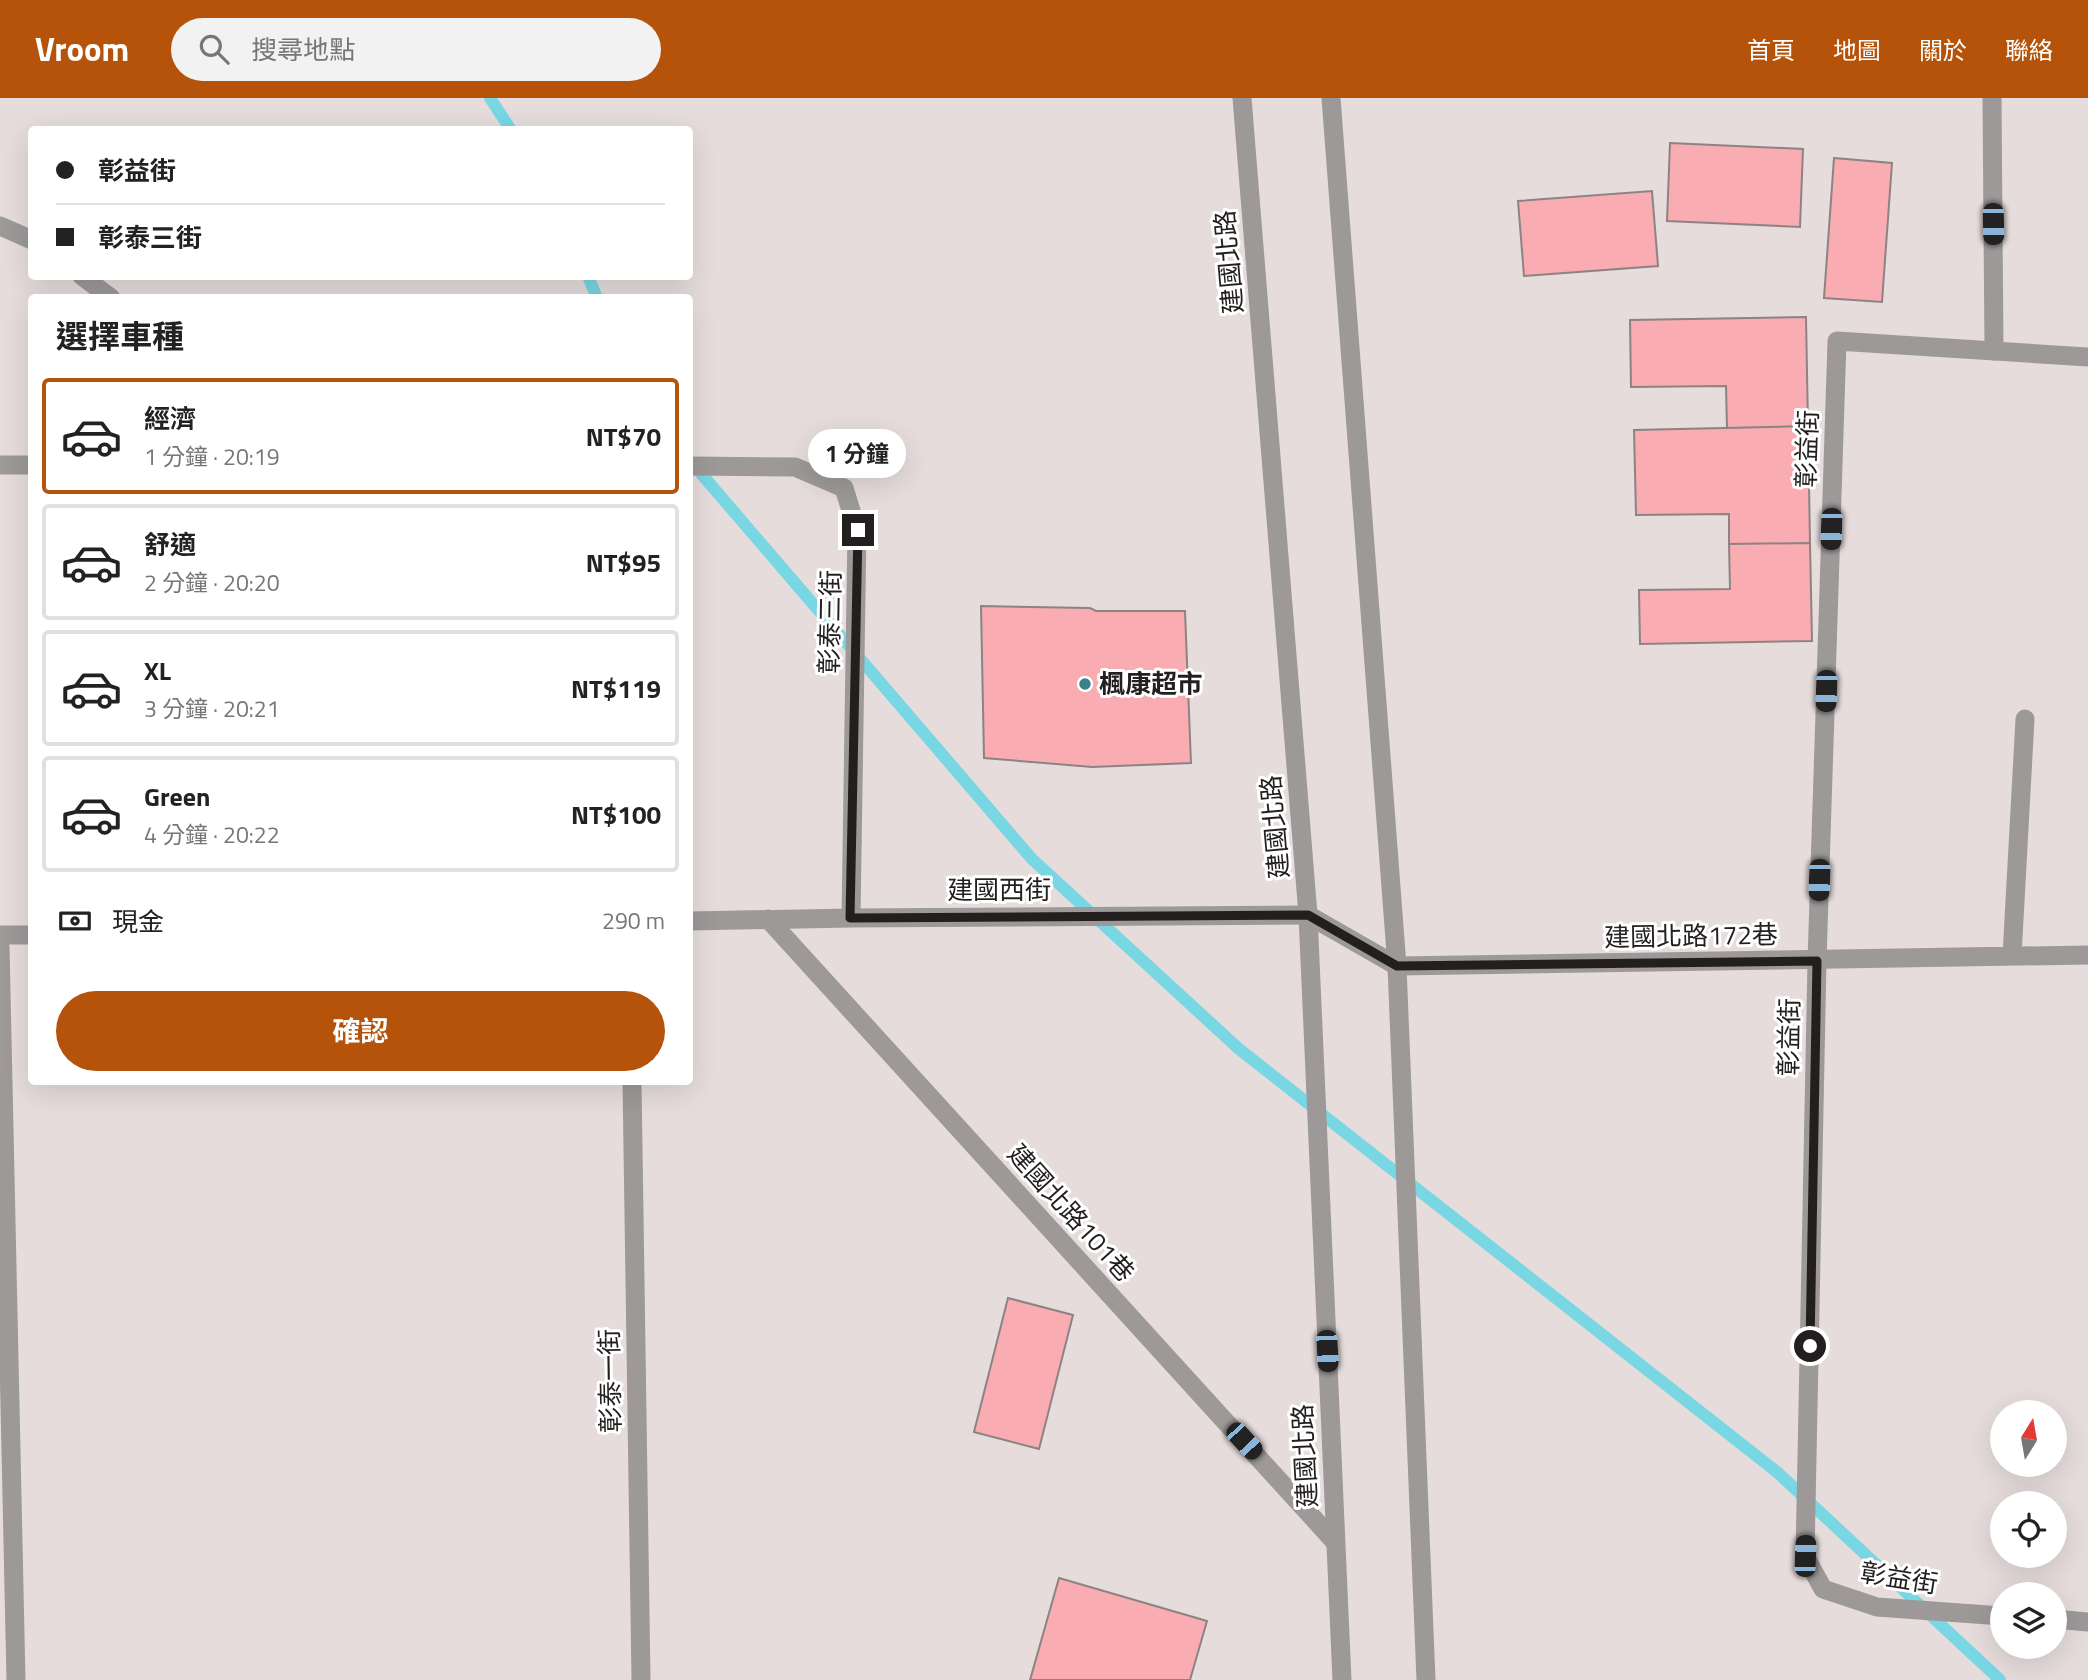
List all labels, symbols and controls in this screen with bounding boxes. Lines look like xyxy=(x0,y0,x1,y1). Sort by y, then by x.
search box xyxy=(171,18,661,81)
text: Vroom xyxy=(35,24,129,74)
icon: search xyxy=(195,30,233,68)
text: 搜尋地點 xyxy=(251,30,355,69)
text: 首頁 xyxy=(1747,32,1795,68)
text: 地圖 xyxy=(1833,32,1881,68)
text: 關於 xyxy=(1919,32,1967,68)
text: 聯絡 xyxy=(2005,32,2053,68)
text: 彰益街 xyxy=(98,151,176,190)
car xyxy=(1983,203,2004,245)
street label: 建國北路 xyxy=(1205,209,1252,316)
text: 彰泰三街 xyxy=(98,218,202,257)
text: 選擇車種 xyxy=(56,312,184,360)
text: 經濟 xyxy=(144,399,196,438)
icon: car xyxy=(60,405,123,468)
street label: 彰益街 xyxy=(1786,409,1827,489)
text: NT$70 xyxy=(586,417,661,456)
callout: 1 分鐘 xyxy=(809,428,907,478)
text: 1 分鐘 xyxy=(825,436,889,471)
text: 1 分鐘 · 20:19 xyxy=(144,439,280,474)
car xyxy=(1820,508,1843,550)
route end xyxy=(842,514,874,546)
text: 舒適 xyxy=(144,525,196,564)
icon: car xyxy=(60,531,123,594)
text: NT$95 xyxy=(586,543,661,582)
text: 2 分鐘 · 20:20 xyxy=(144,565,280,600)
street label: 彰泰三街 xyxy=(809,570,850,674)
text: XL xyxy=(144,651,171,690)
icon: car xyxy=(60,657,123,720)
place label: 楓康超市 xyxy=(1099,664,1203,703)
text: NT$119 xyxy=(571,669,661,708)
car xyxy=(1815,670,1838,712)
marker: 楓康超市 xyxy=(1077,676,1093,692)
text: 3 分鐘 · 20:21 xyxy=(144,691,280,726)
street label: 建國北路 xyxy=(1251,774,1298,881)
text: Green xyxy=(144,777,210,816)
icon: car xyxy=(60,783,123,846)
text: NT$100 xyxy=(571,795,661,834)
text: 4 分鐘 · 20:22 xyxy=(144,817,280,852)
car xyxy=(1808,859,1831,901)
street label: 建國西街 xyxy=(947,870,1051,909)
icon: cash xyxy=(56,902,94,940)
text: 現金 xyxy=(112,902,164,941)
text: 290 m xyxy=(602,903,665,938)
street label: 建國北路172巷 xyxy=(1604,914,1778,957)
button: 確認 xyxy=(56,991,665,1071)
street label: 彰益街 xyxy=(1768,998,1809,1076)
street label: 建國北路101巷 xyxy=(999,1135,1144,1290)
street label: 彰泰一街 xyxy=(589,1329,630,1433)
car xyxy=(1316,1329,1339,1373)
route start xyxy=(1794,1330,1826,1362)
north arrow xyxy=(1990,1400,2067,1477)
map controls xyxy=(1990,1400,2067,1659)
street label: 建國北路 xyxy=(1282,1403,1327,1509)
car xyxy=(1222,1418,1267,1464)
button: locate xyxy=(1990,1491,2067,1568)
car xyxy=(1794,1535,1817,1577)
street label: 彰益街 xyxy=(1858,1552,1941,1603)
button: layers xyxy=(1990,1582,2067,1659)

